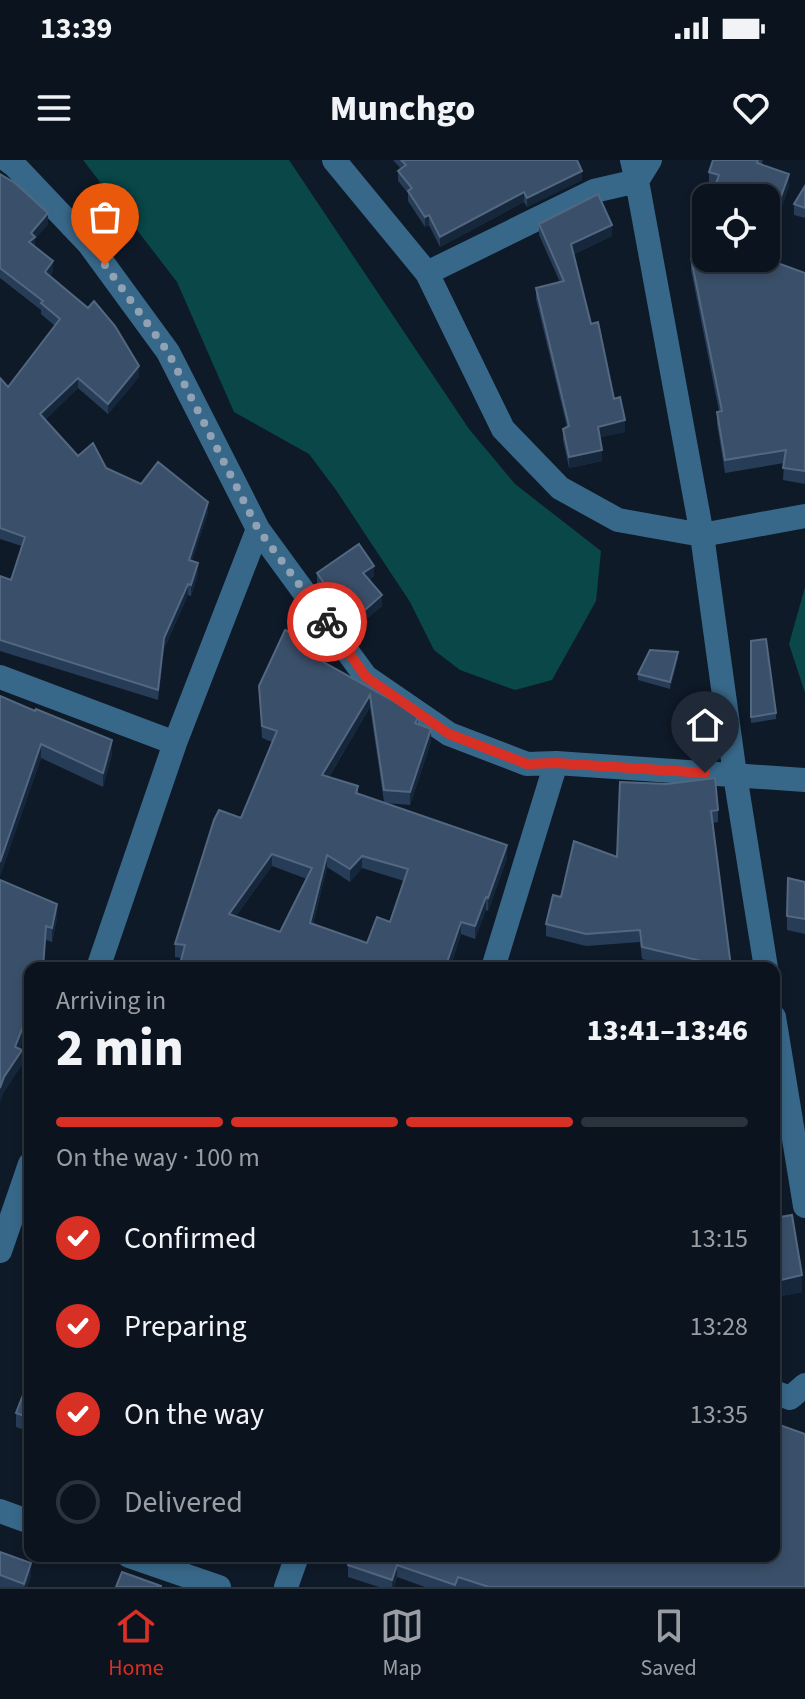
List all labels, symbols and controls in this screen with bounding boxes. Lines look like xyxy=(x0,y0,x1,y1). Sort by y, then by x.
text: 13:39 xyxy=(40,7,112,50)
text: Munchgo xyxy=(330,83,475,134)
icon: menu xyxy=(32,86,76,130)
icon: heart xyxy=(729,86,773,130)
pin xyxy=(71,183,139,265)
map controls xyxy=(692,184,780,272)
button: locate xyxy=(692,184,780,272)
icon: bag xyxy=(83,195,127,239)
courier xyxy=(287,582,367,662)
icon: bike xyxy=(305,600,349,644)
pin xyxy=(671,691,739,773)
icon: home xyxy=(683,703,727,747)
text: Arriving in xyxy=(56,982,166,1019)
text: 13:41–13:46 xyxy=(587,1009,748,1052)
text: 2 min xyxy=(56,1012,184,1086)
text: On the way · 100 m xyxy=(56,1139,260,1176)
icon: check xyxy=(56,1216,100,1260)
text: Confirmed xyxy=(124,1217,257,1260)
text: 13:15 xyxy=(690,1220,748,1257)
icon: check xyxy=(56,1304,100,1348)
text: Preparing xyxy=(124,1305,247,1348)
text: 13:28 xyxy=(690,1308,748,1345)
icon: check xyxy=(56,1392,100,1436)
text: On the way xyxy=(124,1393,264,1436)
text: 13:35 xyxy=(690,1396,748,1433)
text: Delivered xyxy=(124,1481,243,1524)
tab: Home xyxy=(108,1604,164,1684)
tab: Map xyxy=(380,1604,424,1684)
tab: Saved xyxy=(641,1604,697,1684)

